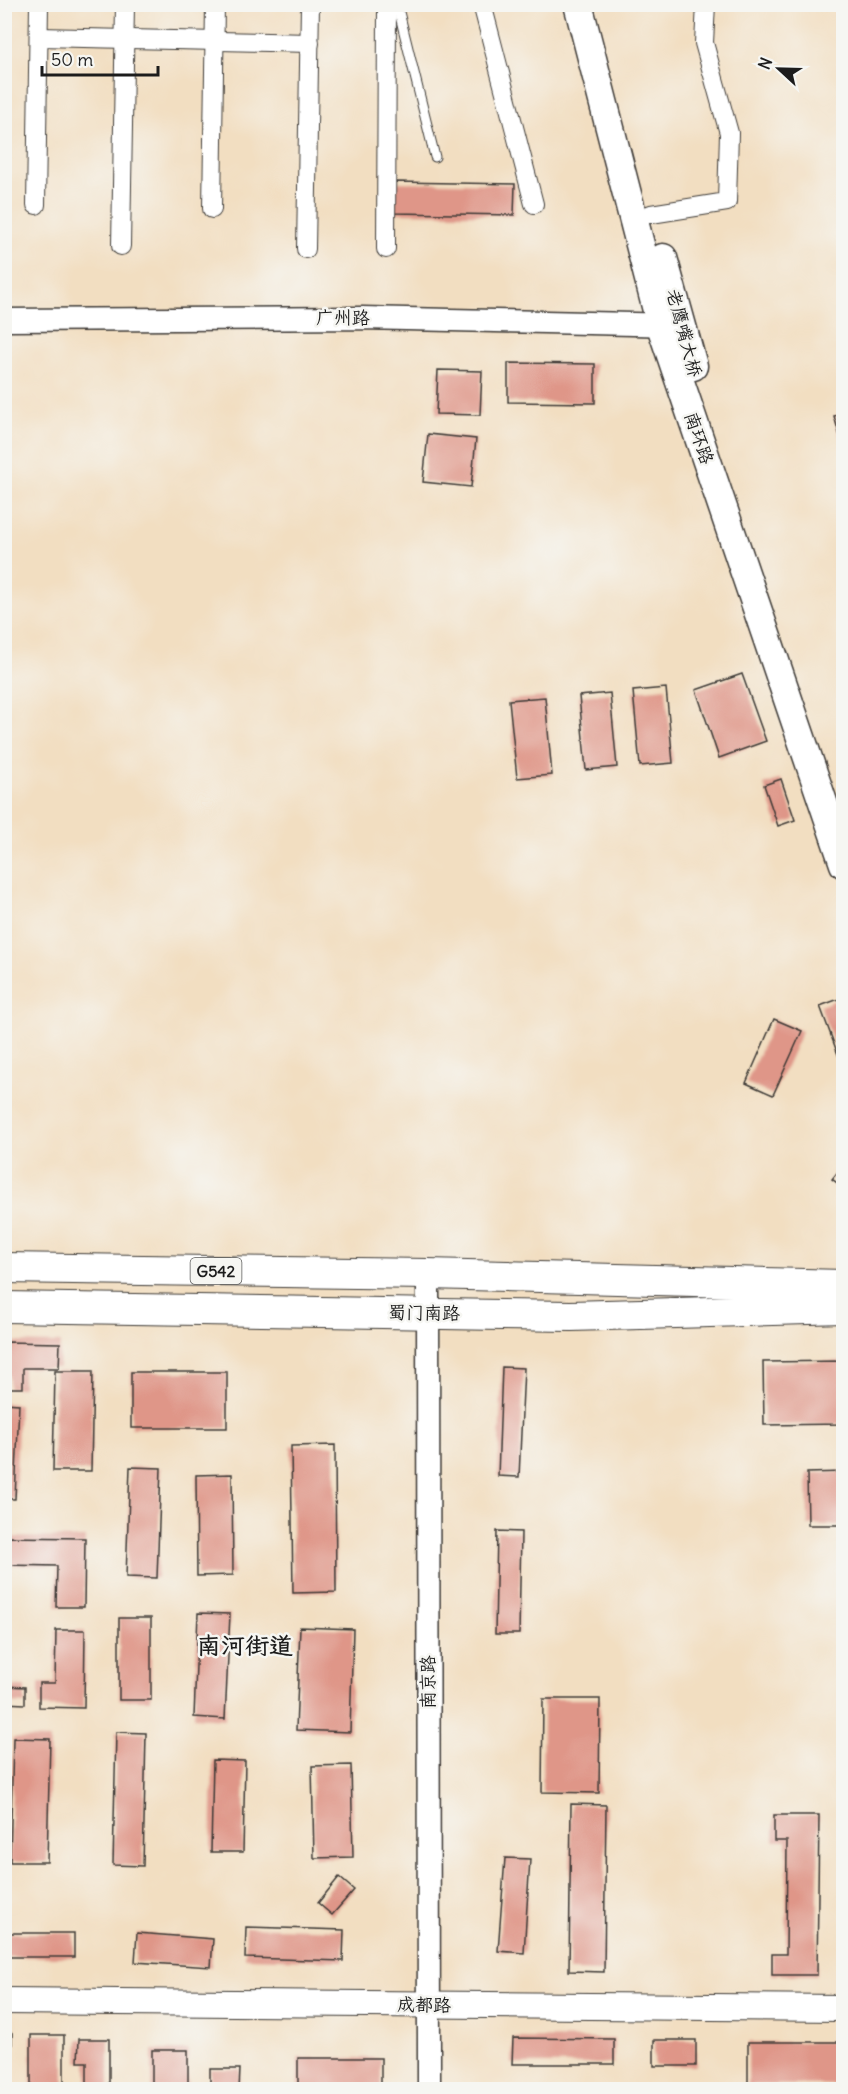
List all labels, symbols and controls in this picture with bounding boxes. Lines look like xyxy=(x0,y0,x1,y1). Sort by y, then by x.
scale bar xyxy=(42,39,158,77)
north arrow xyxy=(749,39,809,99)
text: 50 m xyxy=(51,48,93,71)
text: N xyxy=(754,55,776,72)
street label: 老鹰嘴大桥 xyxy=(662,286,707,379)
street label: 广州路 xyxy=(316,306,370,329)
street label: 南环路 xyxy=(680,409,719,467)
road number: G542 xyxy=(190,1258,242,1284)
street label: 蜀门南路 xyxy=(388,1300,460,1325)
district label: 南河街道 xyxy=(197,1630,293,1660)
street label: 南京路 xyxy=(416,1655,439,1709)
street label: 成都路 xyxy=(397,1993,451,2016)

